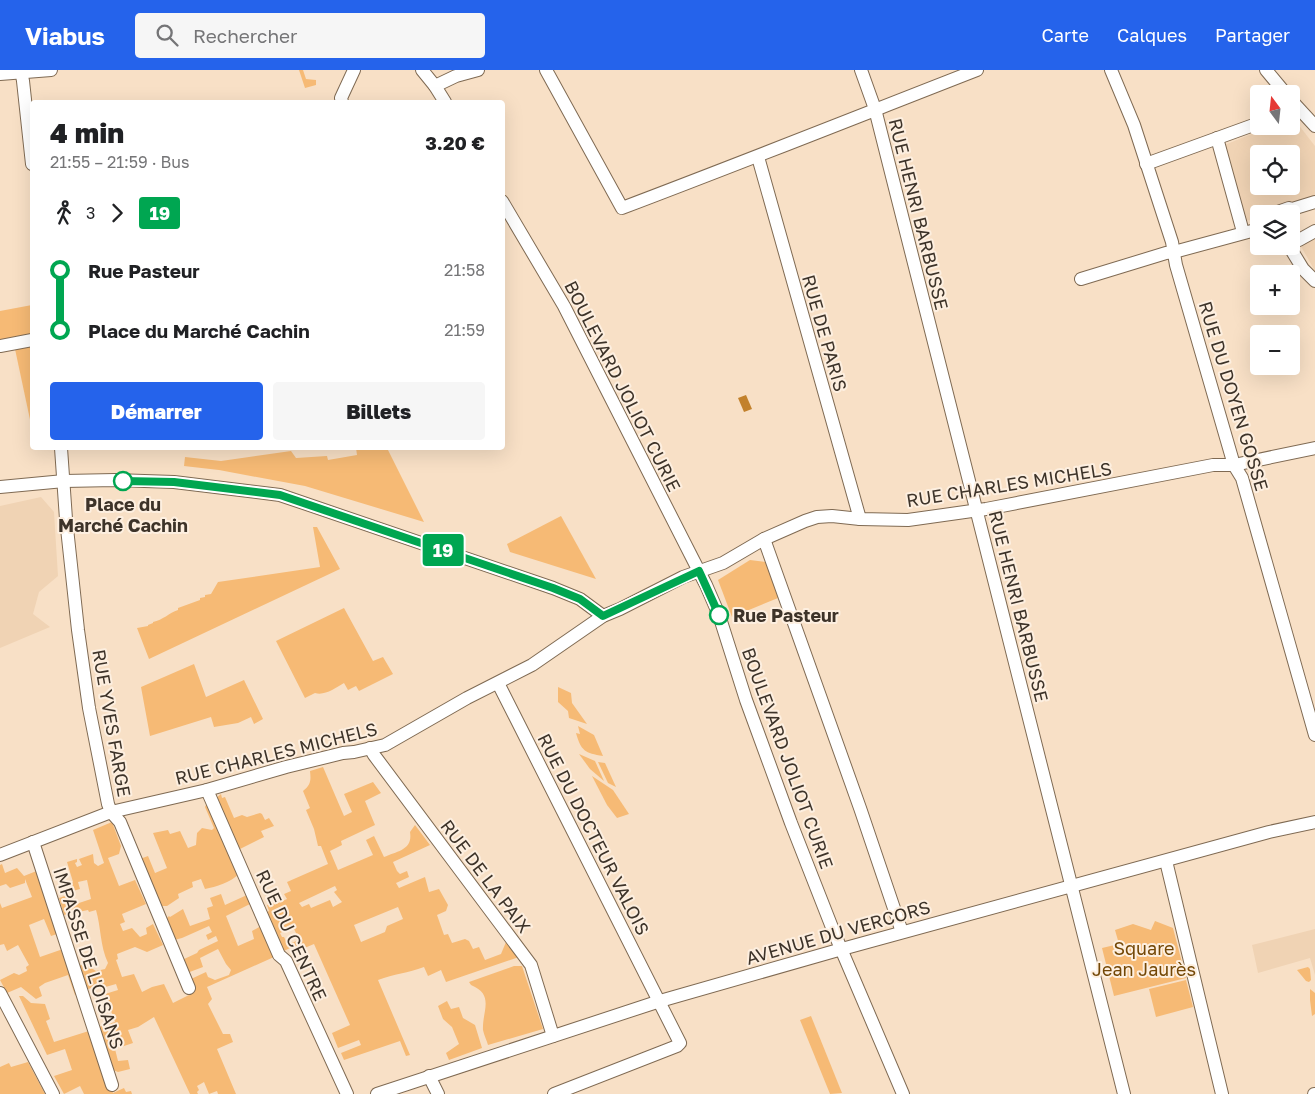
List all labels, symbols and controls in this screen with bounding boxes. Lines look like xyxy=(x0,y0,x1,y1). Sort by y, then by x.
search box xyxy=(135,13,485,58)
text: Viabus xyxy=(25,21,105,50)
icon: search xyxy=(153,21,181,49)
text: Rechercher xyxy=(193,24,298,47)
text: Carte xyxy=(1042,24,1089,46)
text: Calques xyxy=(1117,24,1187,46)
text: Partager xyxy=(1215,24,1290,46)
north arrow xyxy=(1250,85,1300,135)
map controls xyxy=(1250,85,1300,375)
text: 4 min xyxy=(50,116,124,149)
street label: RUE HENRI BARBUSSE xyxy=(885,116,953,312)
text: 3.20 € xyxy=(425,131,485,154)
button: locate xyxy=(1250,145,1300,195)
text: 21:55 – 21:59 · Bus xyxy=(50,152,189,172)
icon: walk xyxy=(50,199,78,227)
icon: forward xyxy=(103,199,131,227)
text: 19 xyxy=(149,202,170,224)
text: 3 xyxy=(86,203,95,223)
button: layers xyxy=(1250,205,1300,255)
text: Rue Pasteur xyxy=(88,259,200,282)
text: 21:58 xyxy=(444,260,485,280)
button: + xyxy=(1250,265,1300,315)
street label: RUE DE PARIS xyxy=(798,272,852,394)
street label: BOULEVARD JOLIOT CURIE xyxy=(560,277,686,495)
street label: RUE DU DOYEN GOSSE xyxy=(1195,299,1273,493)
text: Place du Marché Cachin xyxy=(88,319,310,342)
text: 21:59 xyxy=(444,320,485,340)
button: − xyxy=(1250,325,1300,375)
button: Démarrer xyxy=(50,382,263,440)
button: Billets xyxy=(273,382,485,440)
street label: RUE CHARLES MICHELS xyxy=(905,457,1113,511)
marker: Place du Marché Cachin xyxy=(113,471,133,491)
place label: Place du Marché Cachin xyxy=(58,493,188,536)
street label: RUE HENRI BARBUSSE xyxy=(985,508,1053,704)
line badge: 19 xyxy=(420,534,466,566)
text: 19 xyxy=(433,539,453,561)
place label: Rue Pasteur xyxy=(733,604,839,626)
marker: Rue Pasteur xyxy=(709,605,729,625)
street label: BOULEVARD JOLIOT CURIE xyxy=(738,644,838,872)
street label: RUE YVES FARGE xyxy=(88,648,136,798)
street label: RUE CHARLES MICHELS xyxy=(173,717,379,789)
street label: RUE DU DOCTEUR VALOIS xyxy=(534,730,654,938)
street label: RUE DE LA PAIX xyxy=(436,815,536,937)
street label: IMPASSE DE L'OISANS xyxy=(49,864,129,1052)
street label: RUE DU CENTRE xyxy=(252,866,332,1004)
street label: AVENUE DU VERCORS xyxy=(743,895,933,969)
park label: Square Jean Jaurès xyxy=(1092,937,1196,980)

